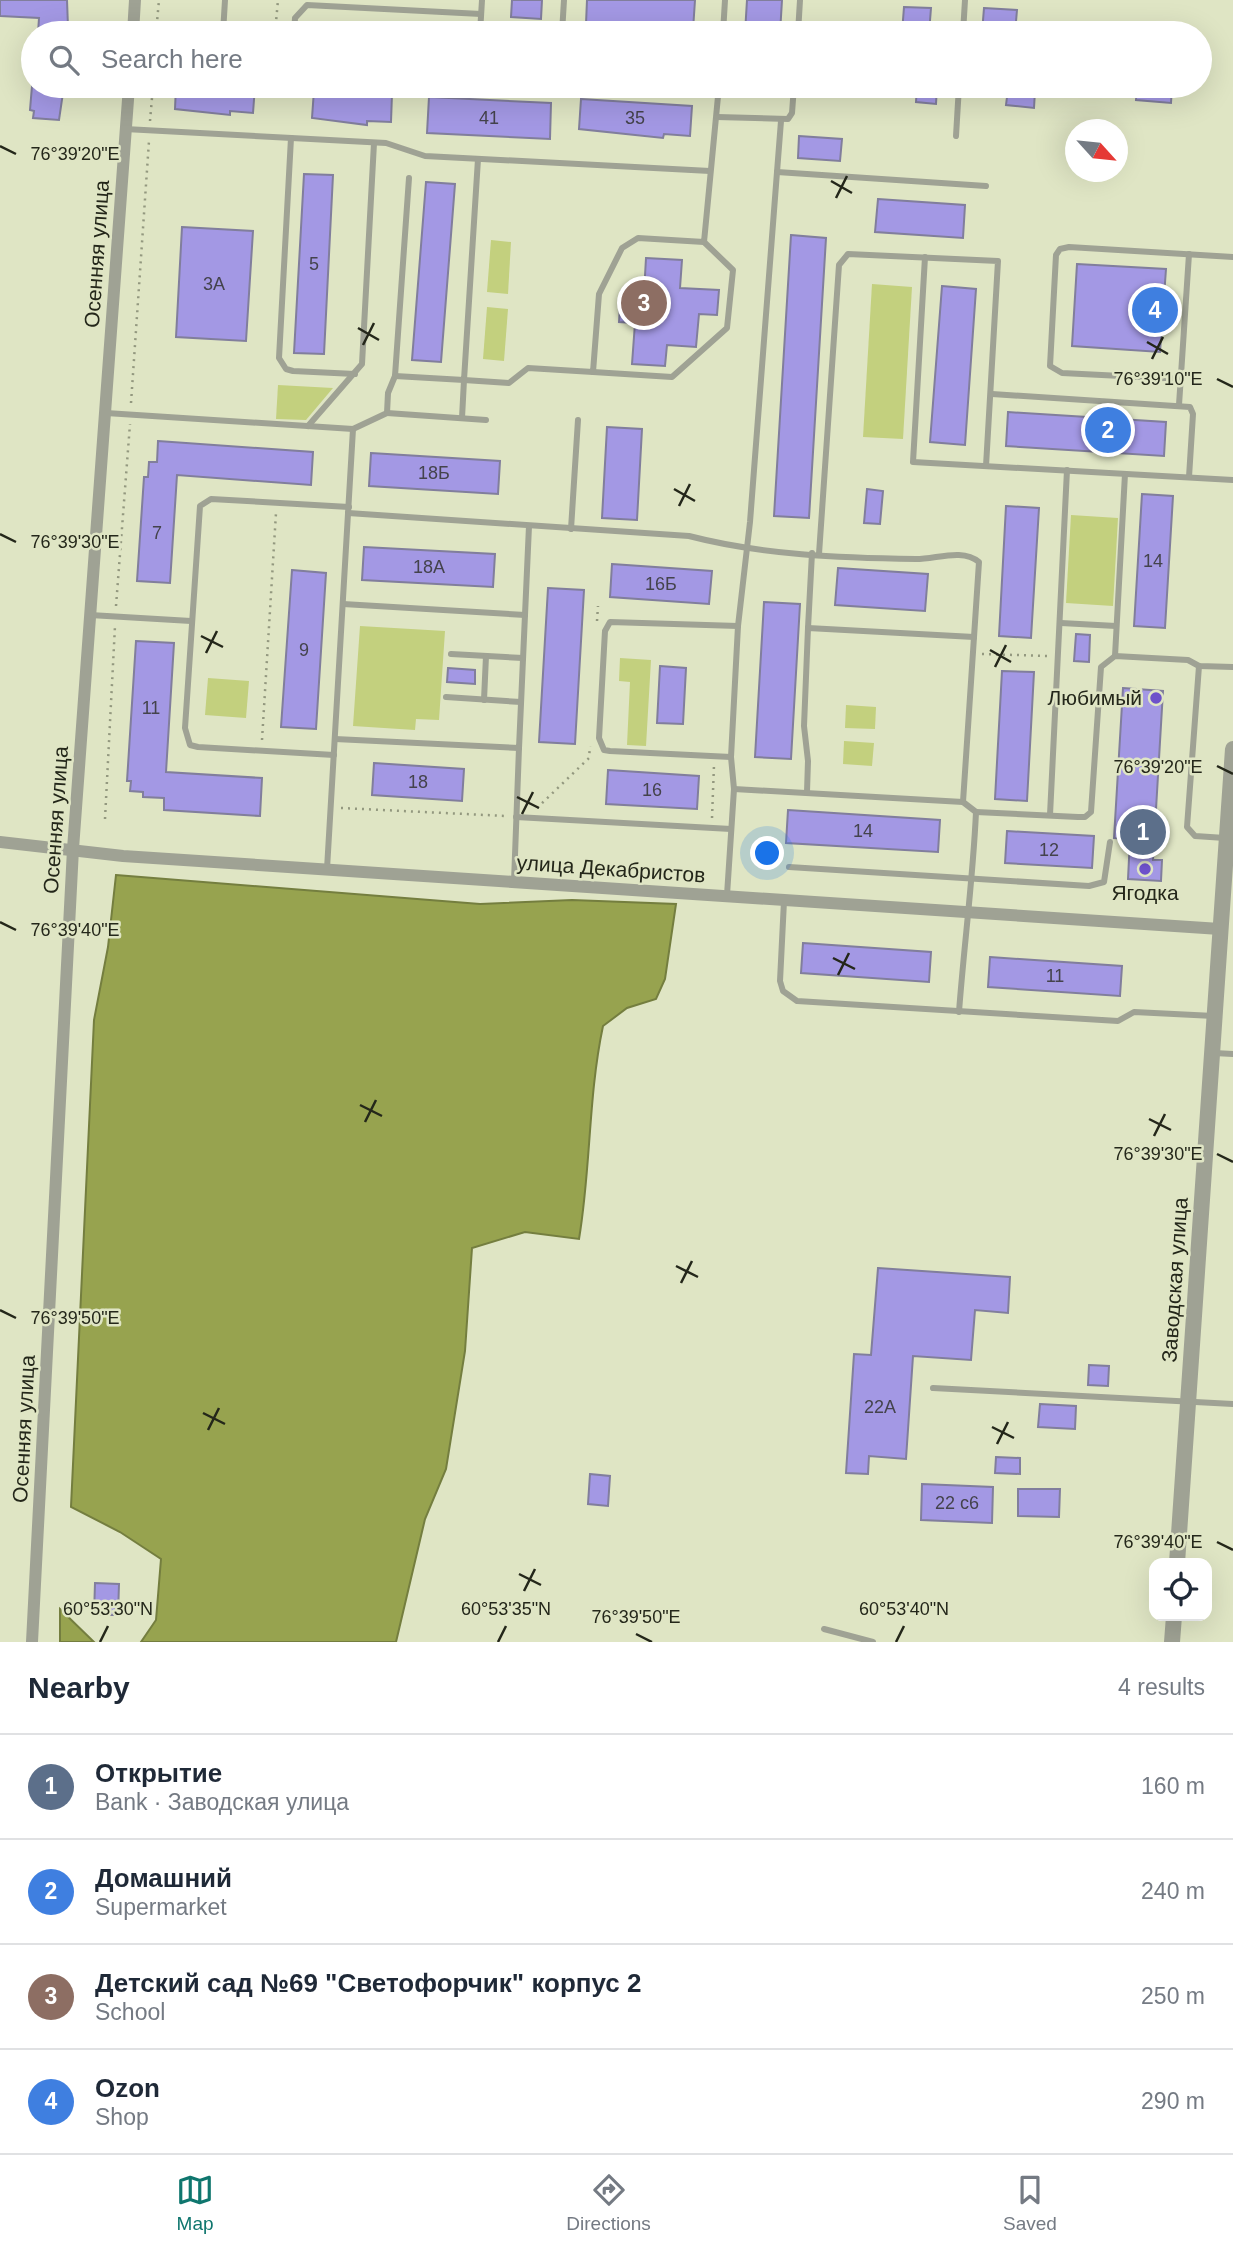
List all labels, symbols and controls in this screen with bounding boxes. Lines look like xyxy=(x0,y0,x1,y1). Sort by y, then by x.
search box xyxy=(21,21,1212,98)
icon: search xyxy=(45,41,83,79)
text: Search here xyxy=(101,44,243,74)
house number: 41 xyxy=(479,108,499,128)
house number: 35 xyxy=(625,108,645,128)
north arrow xyxy=(1065,119,1128,182)
text: 76°39'20"E xyxy=(30,144,120,164)
street label: Осенняя улица xyxy=(80,179,113,329)
house number: 5 xyxy=(309,254,319,274)
house number: 3А xyxy=(203,274,225,294)
pin: 3 xyxy=(621,277,667,329)
pin: 4 xyxy=(1132,284,1178,336)
text: 76°39'10"E xyxy=(1113,369,1203,389)
pin: 2 xyxy=(1085,404,1131,456)
house number: 18Б xyxy=(418,463,450,483)
house number: 7 xyxy=(152,523,162,543)
text: 76°39'30"E xyxy=(30,532,120,552)
house number: 14 xyxy=(1143,551,1163,571)
house number: 18А xyxy=(413,557,445,577)
house number: 16Б xyxy=(645,574,677,594)
house number: 9 xyxy=(299,640,309,660)
place label: Любимый xyxy=(1047,686,1142,709)
marker: Любимый xyxy=(1148,690,1164,706)
house number: 11 xyxy=(142,698,160,718)
street label: Осенняя улица xyxy=(39,745,72,895)
text: 76°39'20"E xyxy=(1113,757,1203,777)
house number: 18 xyxy=(408,772,428,792)
house number: 16 xyxy=(642,780,662,800)
pin: 1 xyxy=(1120,806,1166,858)
house number: 14 xyxy=(853,821,873,841)
your location xyxy=(750,836,784,870)
house number: 12 xyxy=(1039,840,1059,860)
street label: улица Декабристов xyxy=(516,850,706,887)
marker: Ягодка xyxy=(1137,861,1153,877)
place label: Ягодка xyxy=(1111,881,1179,904)
text: 76°39'40"E xyxy=(30,920,120,940)
house number: 11 xyxy=(1046,966,1064,986)
text: 76°39'30"E xyxy=(1113,1144,1203,1164)
street label: Заводская улица xyxy=(1157,1196,1192,1363)
text: 76°39'50"E xyxy=(30,1308,120,1328)
street label: Осенняя улица xyxy=(8,1354,39,1503)
house number: 22А xyxy=(864,1397,896,1417)
house number: 22 с6 xyxy=(935,1493,979,1513)
text: 76°39'40"E xyxy=(1113,1532,1203,1552)
map controls xyxy=(1149,1558,1212,1621)
button: locate xyxy=(1149,1558,1212,1621)
text: 60°53'30"N xyxy=(63,1599,153,1619)
text: 60°53'35"N xyxy=(461,1599,551,1619)
text: 60°53'40"N xyxy=(859,1599,949,1619)
text: 76°39'50"E xyxy=(591,1607,681,1627)
text: Nearby xyxy=(28,1671,130,1704)
text: 4 results xyxy=(1118,1674,1205,1700)
text: Открытие xyxy=(95,1758,222,1788)
text: 1 xyxy=(45,1773,57,1799)
text: 160 m xyxy=(1141,1773,1205,1799)
text: Bank · Заводская улица xyxy=(95,1789,349,1815)
text: Домашний xyxy=(95,1863,232,1893)
text: 2 xyxy=(45,1878,57,1904)
text: 240 m xyxy=(1141,1878,1205,1904)
text: Supermarket xyxy=(95,1894,227,1920)
text: Детский сад №69 "Светофорчик" корпус 2 xyxy=(95,1968,642,1998)
text: 3 xyxy=(45,1983,57,2009)
text: 250 m xyxy=(1141,1983,1205,2009)
text: School xyxy=(95,1999,165,2025)
text: Ozon xyxy=(95,2073,160,2103)
text: 4 xyxy=(45,2088,57,2114)
text: 290 m xyxy=(1141,2088,1205,2114)
text: Shop xyxy=(95,2104,149,2130)
tab: Map xyxy=(176,2171,214,2235)
tab: Directions xyxy=(566,2171,651,2235)
tab: Saved xyxy=(1003,2171,1057,2235)

